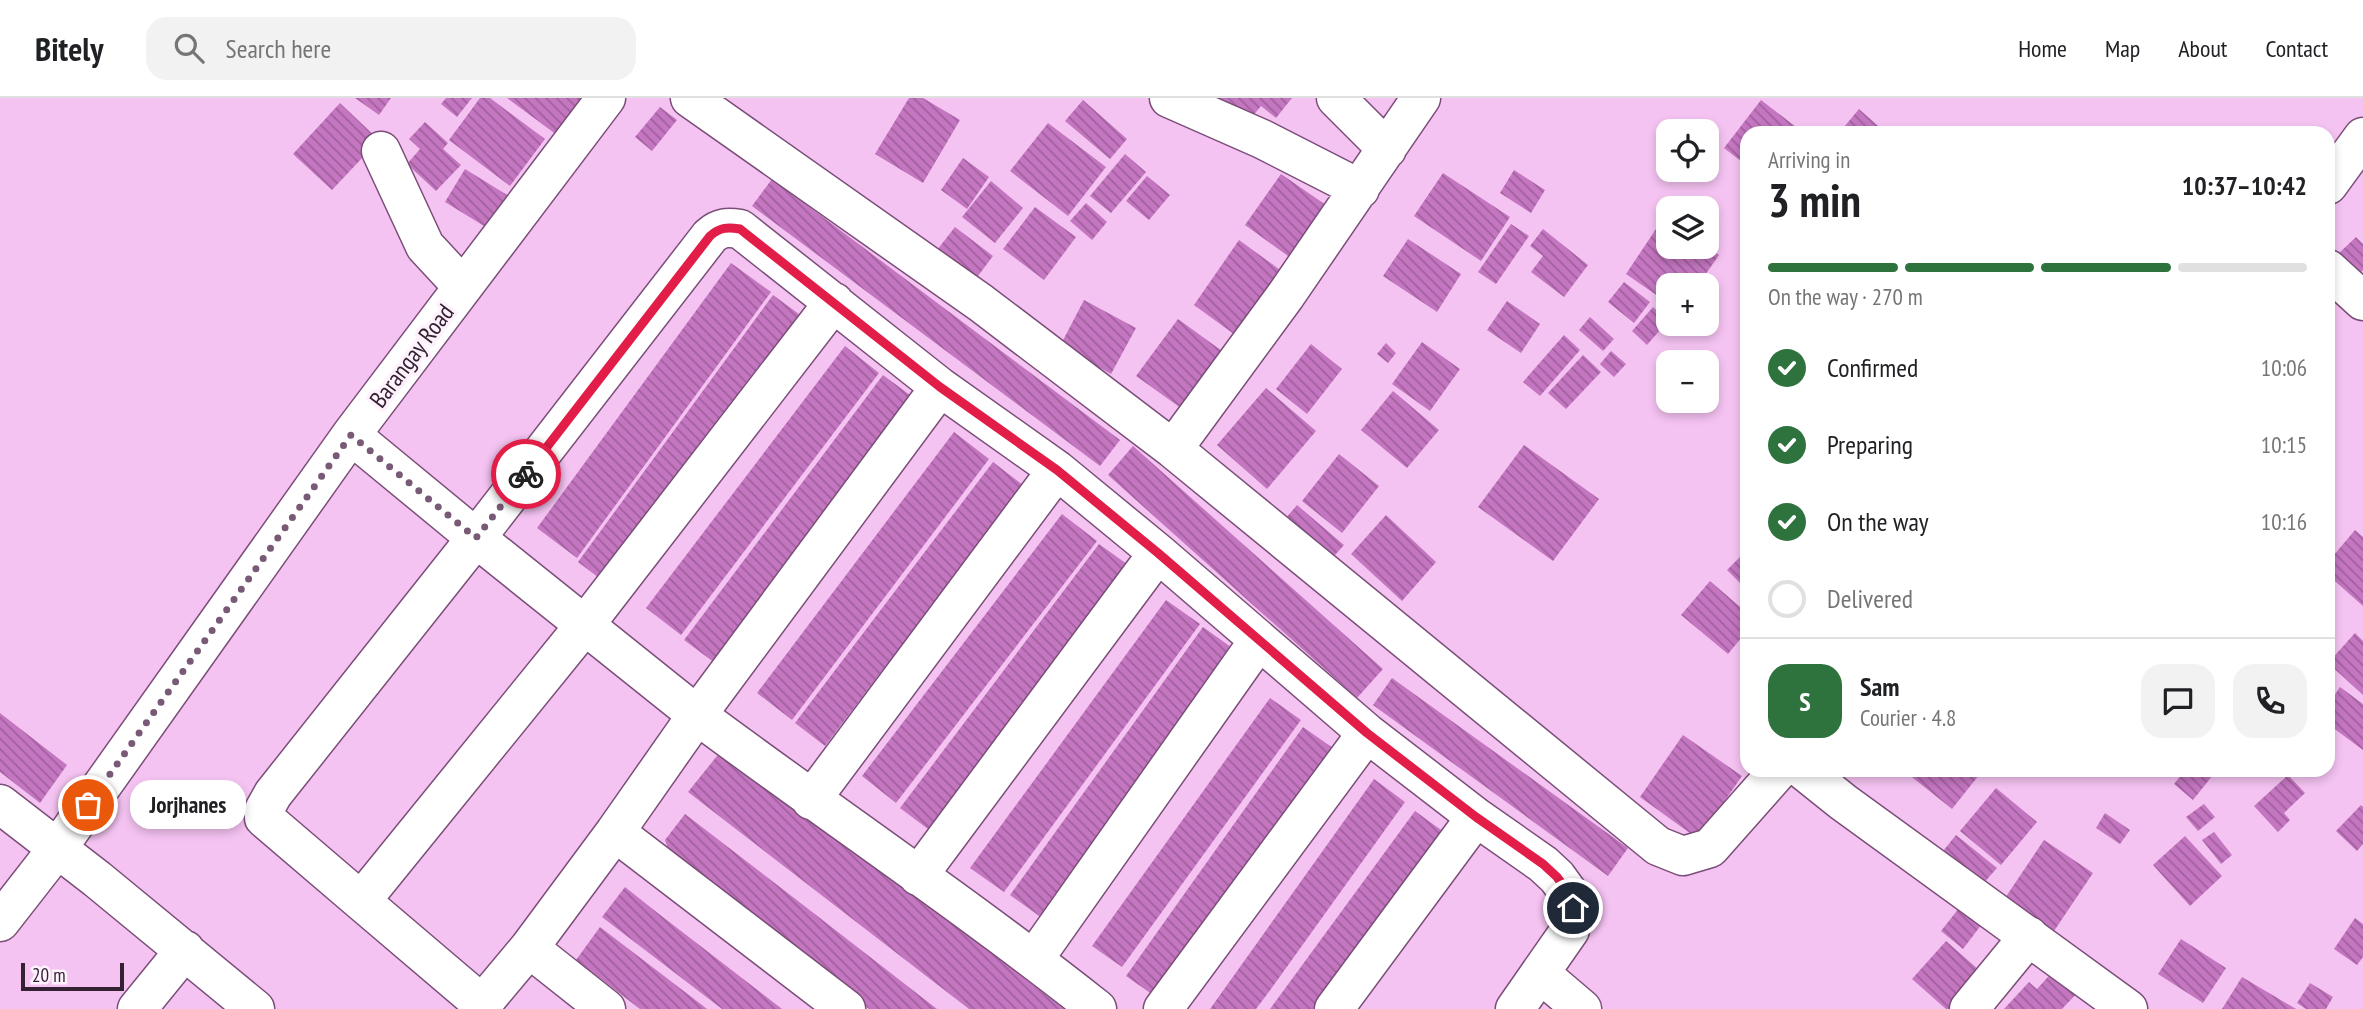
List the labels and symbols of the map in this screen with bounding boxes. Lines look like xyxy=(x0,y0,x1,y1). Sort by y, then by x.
street label: Barangay Road xyxy=(363,298,461,414)
courier xyxy=(491,439,561,509)
pin xyxy=(58,775,118,835)
callout: Jorjhanes xyxy=(130,780,246,830)
pin xyxy=(1543,878,1603,938)
scale bar xyxy=(21,960,124,992)

